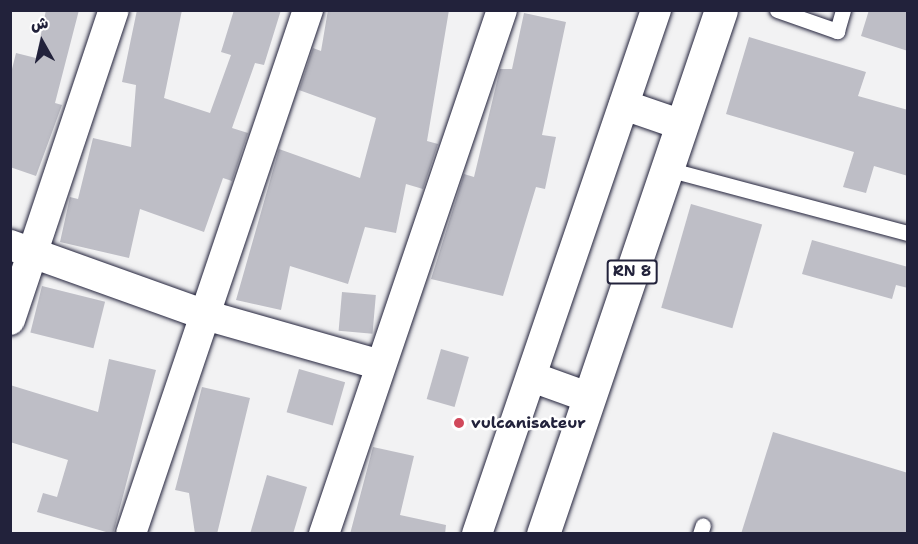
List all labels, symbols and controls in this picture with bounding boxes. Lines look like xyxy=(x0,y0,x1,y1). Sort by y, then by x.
north arrow xyxy=(12,12,72,72)
text: ش xyxy=(29,12,50,35)
road number: RN 8 xyxy=(606,260,658,284)
place label: vulcanisateur xyxy=(471,413,586,433)
marker: vulcanisateur xyxy=(452,416,466,430)

